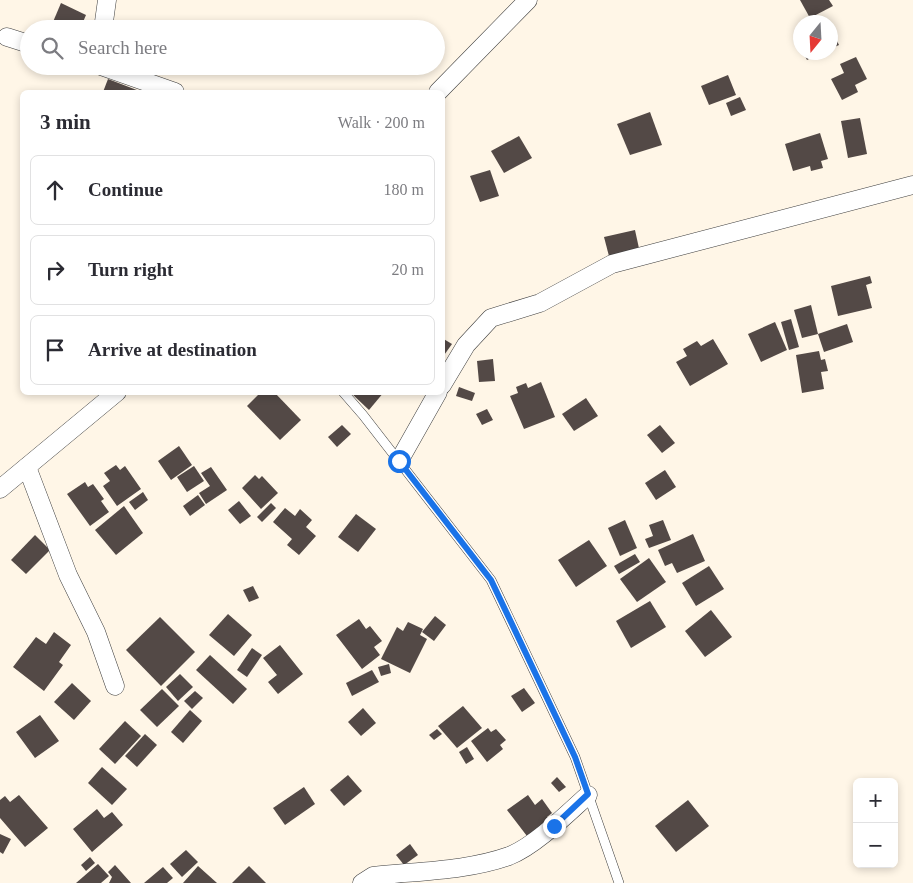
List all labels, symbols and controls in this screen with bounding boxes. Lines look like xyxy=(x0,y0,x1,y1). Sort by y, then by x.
north arrow xyxy=(793,15,838,60)
search box xyxy=(20,20,445,75)
icon: search xyxy=(38,34,66,62)
text: Search here xyxy=(78,37,167,58)
text: 3 min xyxy=(40,110,91,134)
text: Walk · 200 m xyxy=(338,114,425,131)
icon: ahead xyxy=(41,176,69,204)
text: Continue xyxy=(88,179,163,200)
text: 180 m xyxy=(384,181,424,198)
icon: right xyxy=(41,256,69,284)
text: Turn right xyxy=(88,259,173,280)
text: 20 m xyxy=(392,261,424,278)
icon: arrive xyxy=(41,336,69,364)
text: Arrive at destination xyxy=(88,339,257,360)
route start xyxy=(388,450,411,473)
map controls xyxy=(853,778,898,868)
button: + xyxy=(853,778,898,823)
route end xyxy=(543,815,566,838)
button: − xyxy=(853,823,898,868)

